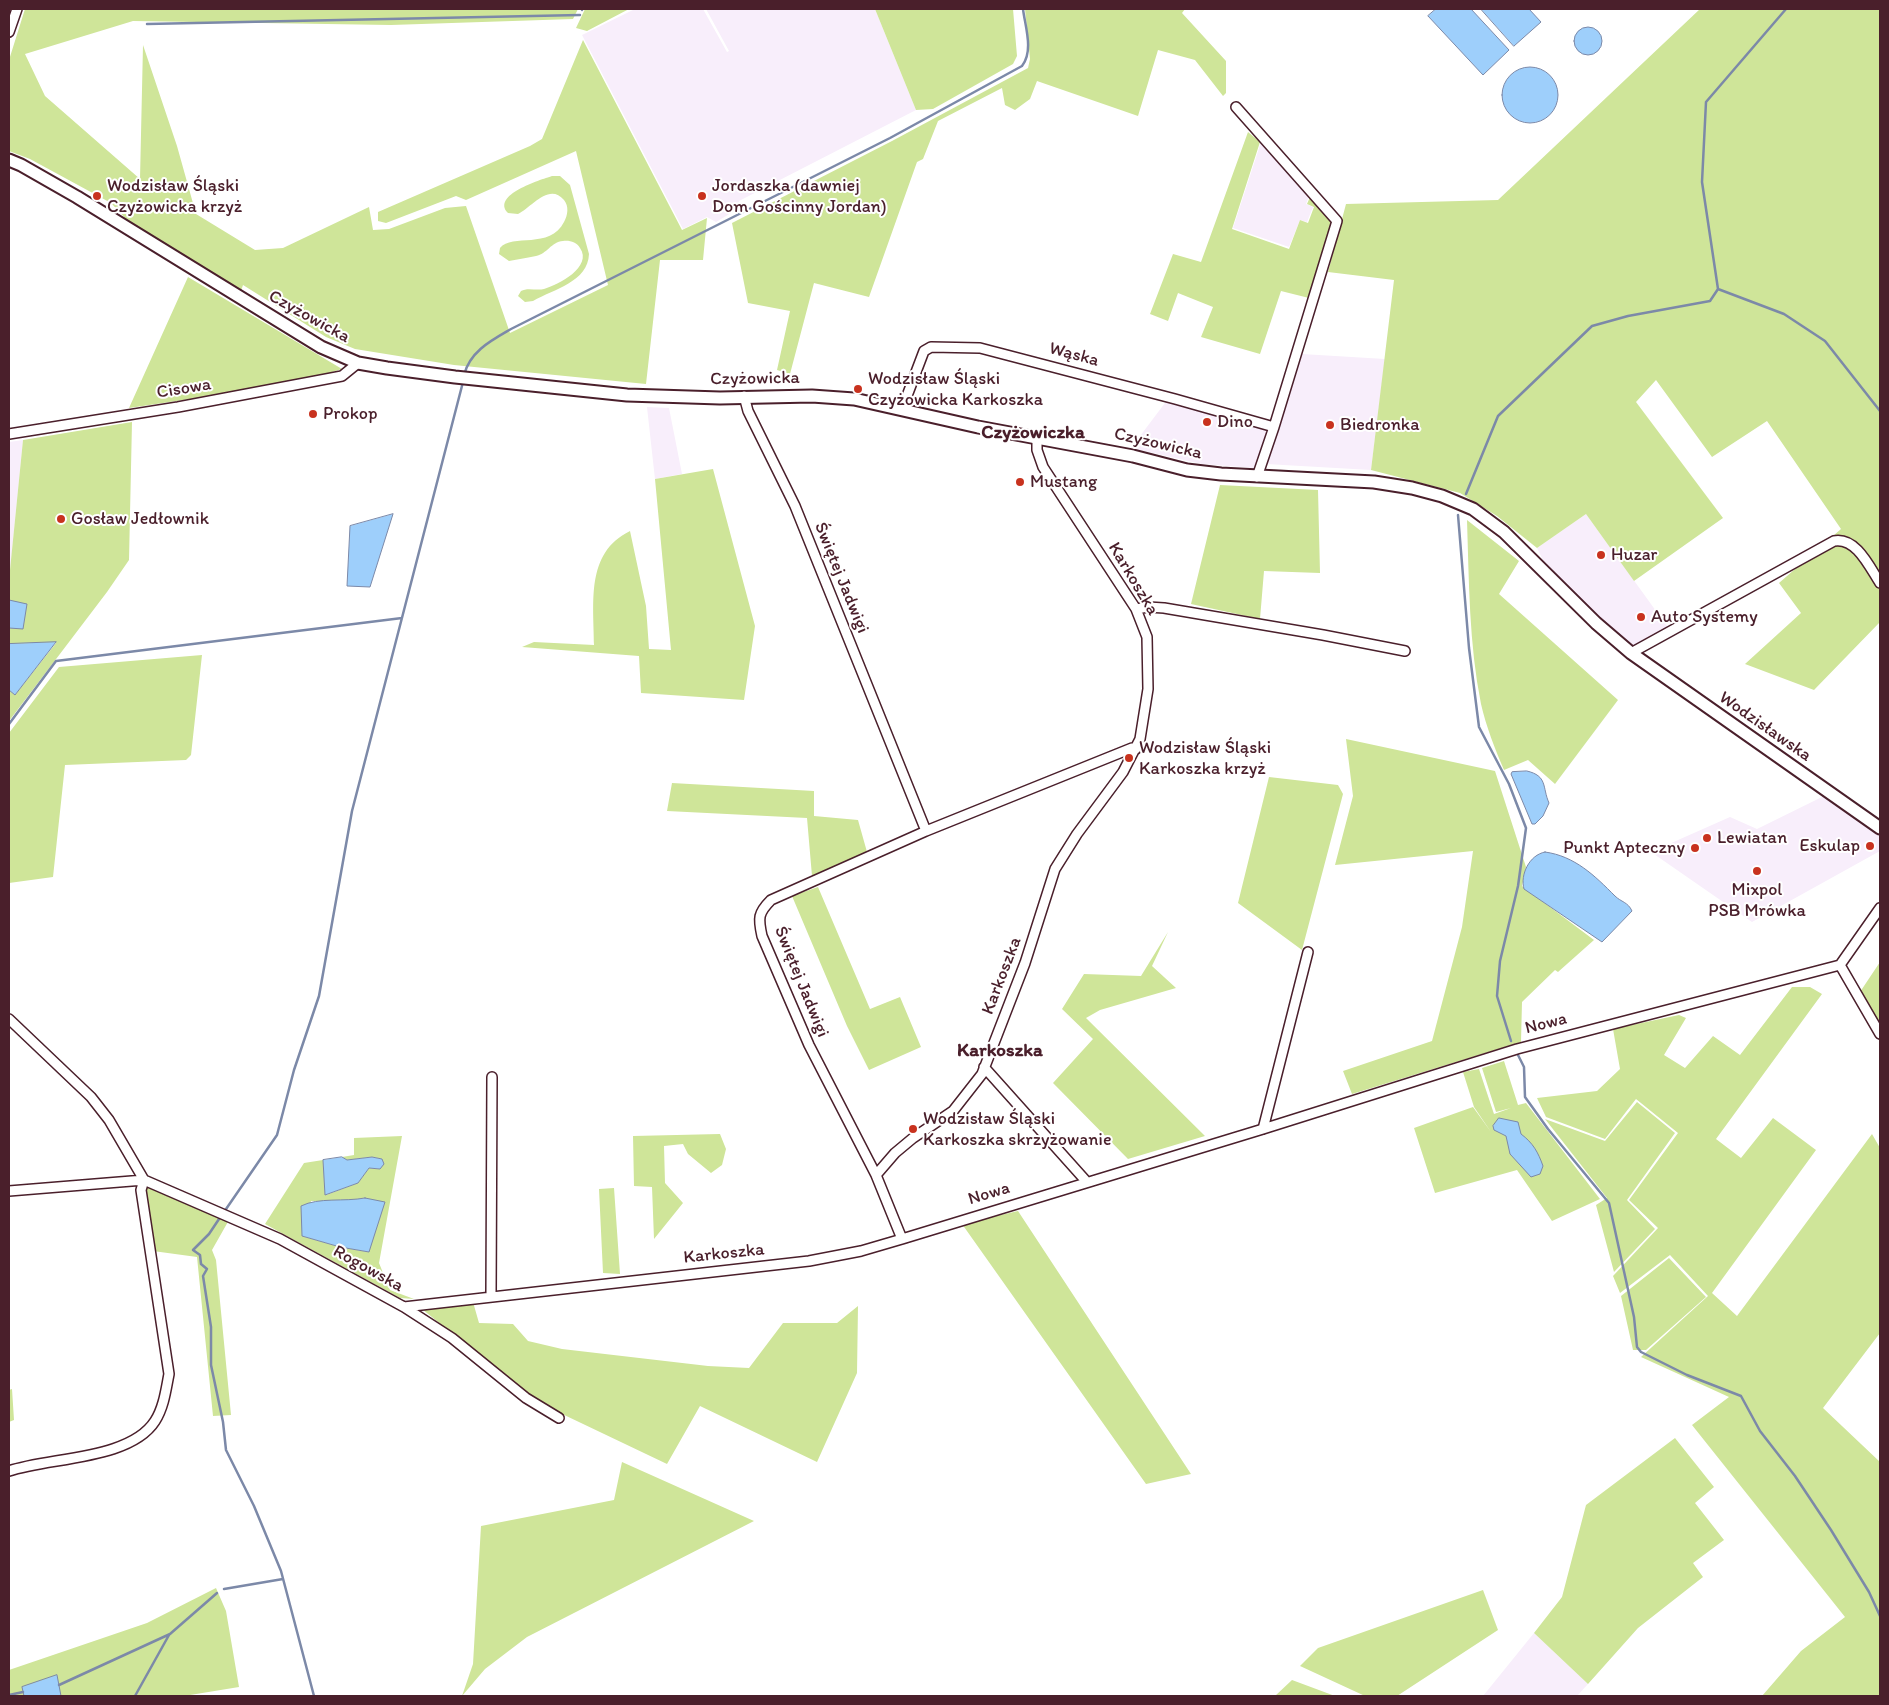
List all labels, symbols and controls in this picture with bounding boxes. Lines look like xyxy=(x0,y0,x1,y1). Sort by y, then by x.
place label: Wodzisław Śląski Czyżowicka krzyż xyxy=(107,175,242,218)
place label: Jordaszka (dawniej Dom Gościnny Jordan) xyxy=(712,175,887,218)
marker: Wodzisław Śląski Czyżowicka krzyż xyxy=(91,190,103,202)
marker: Jordaszka (dawniej Dom Gościnny Jordan) xyxy=(696,190,708,202)
street label: Czyżowicka xyxy=(265,286,353,348)
street label: Wąska xyxy=(1047,338,1101,372)
street label: Czyżowicka xyxy=(710,367,800,391)
place label: Wodzisław Śląski Czyżowicka Karkoszka xyxy=(868,368,1043,410)
street label: Cisowa xyxy=(155,374,213,404)
marker: Wodzisław Śląski Czyżowicka Karkoszka xyxy=(852,383,864,395)
place label: Prokop xyxy=(323,403,377,425)
marker: Prokop xyxy=(307,408,319,420)
place label: Dino xyxy=(1217,411,1253,433)
place label: Biedronka xyxy=(1340,414,1420,436)
marker: Dino xyxy=(1201,416,1213,428)
marker: Biedronka xyxy=(1324,419,1336,431)
district label: Czyżowiczka xyxy=(981,422,1085,444)
street label: Czyżowicka xyxy=(1112,423,1204,465)
place label: Mustang xyxy=(1030,471,1097,493)
marker: Mustang xyxy=(1014,476,1026,488)
place label: Gosław Jedłownik xyxy=(71,508,209,530)
marker: Gosław Jedłownik xyxy=(55,513,67,525)
street label: Świętej Jadwigi xyxy=(809,519,873,637)
street label: Karkoszka xyxy=(1103,539,1163,619)
place label: Huzar xyxy=(1611,544,1657,566)
marker: Huzar xyxy=(1595,549,1607,561)
place label: Auto Systemy xyxy=(1651,606,1758,628)
marker: Auto Systemy xyxy=(1635,611,1647,623)
street label: Wodzisławska xyxy=(1714,687,1816,767)
place label: Wodzisław Śląski Karkoszka krzyż xyxy=(1139,737,1271,780)
marker: Wodzisław Śląski Karkoszka krzyż xyxy=(1123,752,1135,764)
place label: Lewiatan xyxy=(1717,827,1787,849)
marker: Lewiatan xyxy=(1701,832,1713,844)
place label: Eskulap xyxy=(1799,835,1860,857)
place label: Punkt Apteczny xyxy=(1563,837,1685,859)
marker: Eskulap xyxy=(1864,840,1876,852)
marker: Punkt Apteczny xyxy=(1689,842,1701,854)
marker: Mixpol PSB Mrówka xyxy=(1751,865,1763,877)
place label: Mixpol PSB Mrówka xyxy=(1708,879,1806,922)
street label: Świętej Jadwigi xyxy=(769,923,833,1041)
street label: Karkoszka xyxy=(977,934,1027,1018)
street label: Nowa xyxy=(1523,1008,1569,1040)
district label: Karkoszka xyxy=(957,1040,1043,1062)
place label: Wodzisław Śląski Karkoszka skrzyżowanie xyxy=(923,1108,1112,1150)
marker: Wodzisław Śląski Karkoszka skrzyżowanie xyxy=(907,1123,919,1135)
street label: Nowa xyxy=(966,1177,1012,1211)
street label: Karkoszka xyxy=(682,1239,766,1269)
street label: Rogowska xyxy=(329,1241,407,1297)

